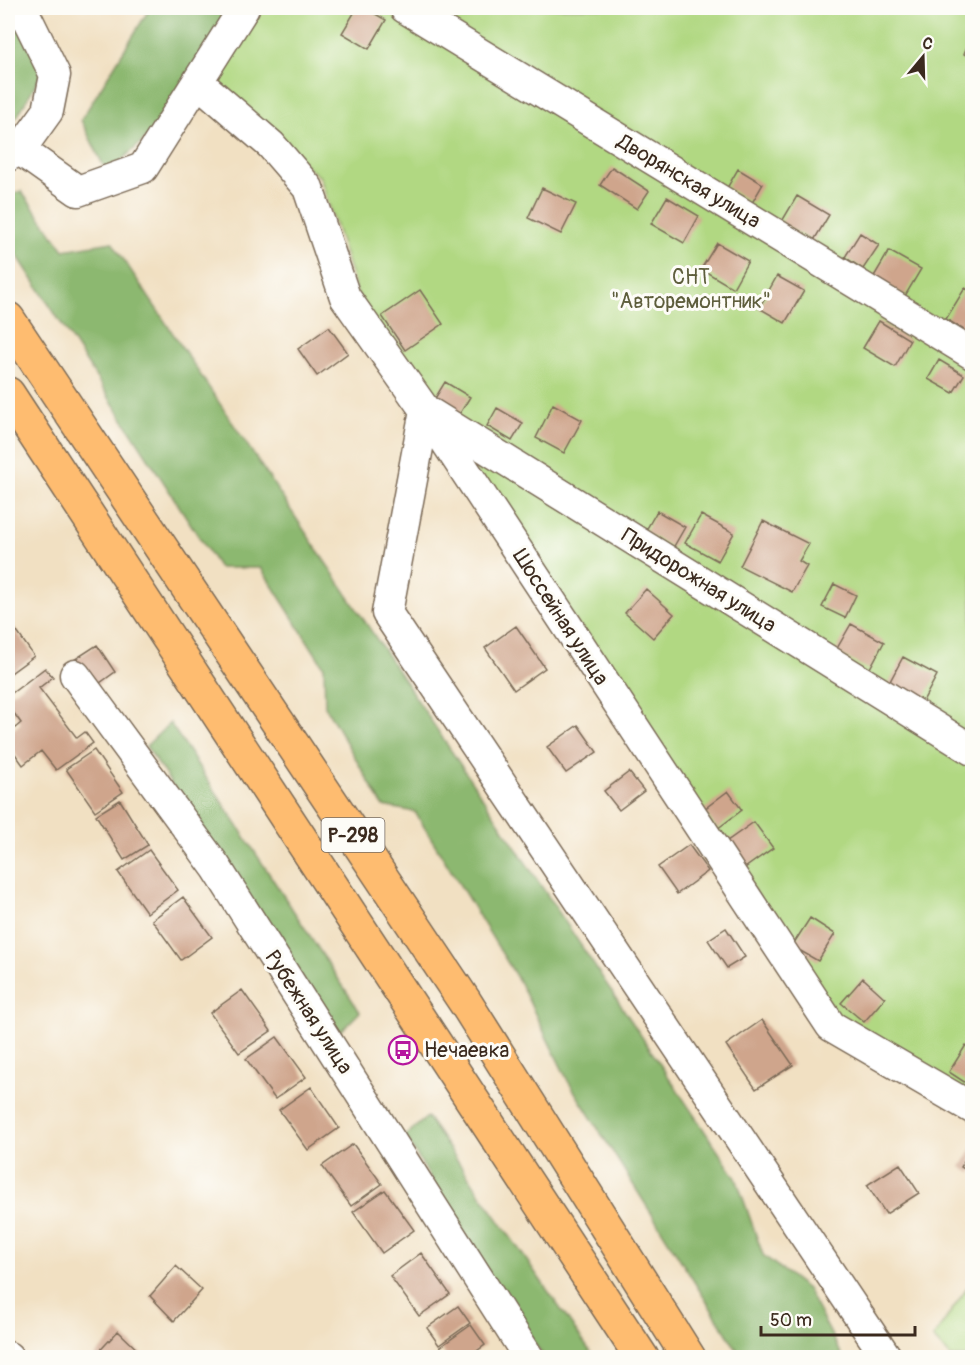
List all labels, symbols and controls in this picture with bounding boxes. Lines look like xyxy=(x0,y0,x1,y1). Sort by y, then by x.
north arrow xyxy=(893,27,953,87)
text: С xyxy=(920,33,936,55)
street label: Дворянская улица xyxy=(611,128,765,235)
park label: СНТ "Авторемонтник" xyxy=(611,264,771,315)
street label: Придорожная улица xyxy=(616,522,781,639)
street label: Шоссейная улица xyxy=(506,544,615,691)
road number: Р-298 xyxy=(322,818,385,852)
street label: Рубежная улица xyxy=(259,945,359,1079)
bus stop icon: Нечаевка xyxy=(387,1034,419,1066)
place label: Нечаевка xyxy=(424,1037,509,1064)
scale bar xyxy=(761,1299,916,1337)
text: 50 m xyxy=(770,1309,812,1332)

